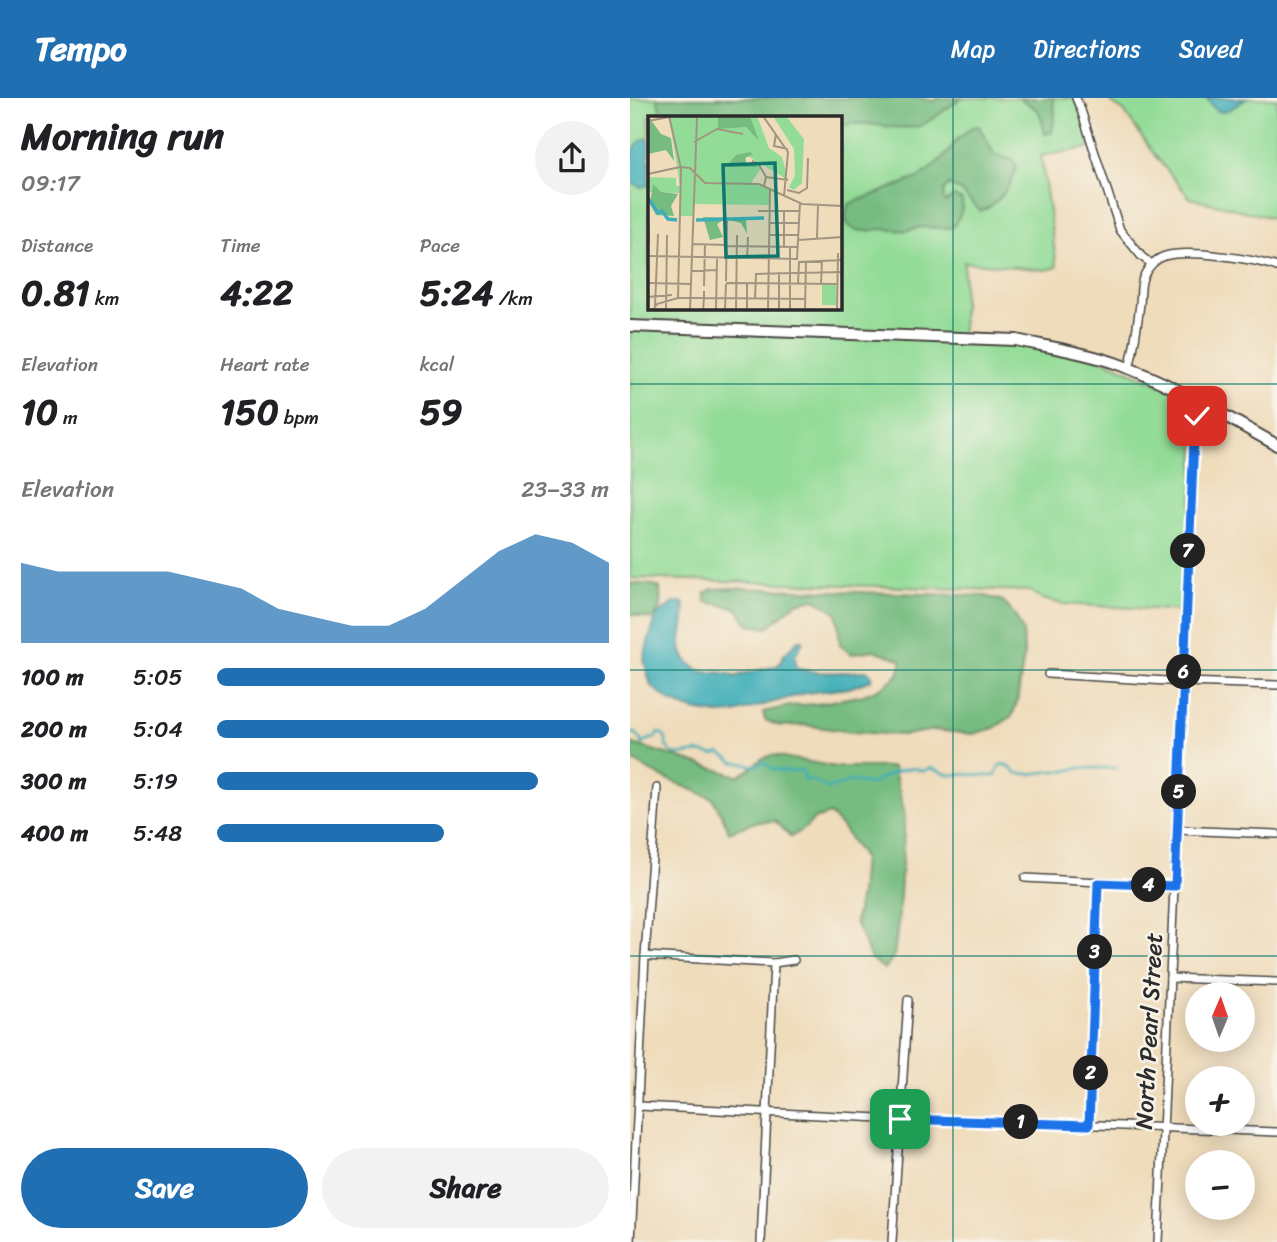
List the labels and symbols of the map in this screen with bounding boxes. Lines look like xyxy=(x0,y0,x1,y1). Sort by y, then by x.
inset map xyxy=(648,116,842,310)
pin xyxy=(1167,386,1227,446)
pin: 7 xyxy=(1170,533,1206,568)
pin: 6 xyxy=(1166,654,1202,690)
pin: 5 xyxy=(1162,774,1196,810)
pin: 4 xyxy=(1132,868,1166,902)
street label: North Pearl Street xyxy=(1123,932,1175,1130)
pin: 3 xyxy=(1078,934,1112,970)
north arrow xyxy=(1185,982,1255,1052)
pin: 2 xyxy=(1074,1056,1108,1090)
pin xyxy=(870,1089,930,1149)
pin: 1 xyxy=(1004,1104,1038,1140)

